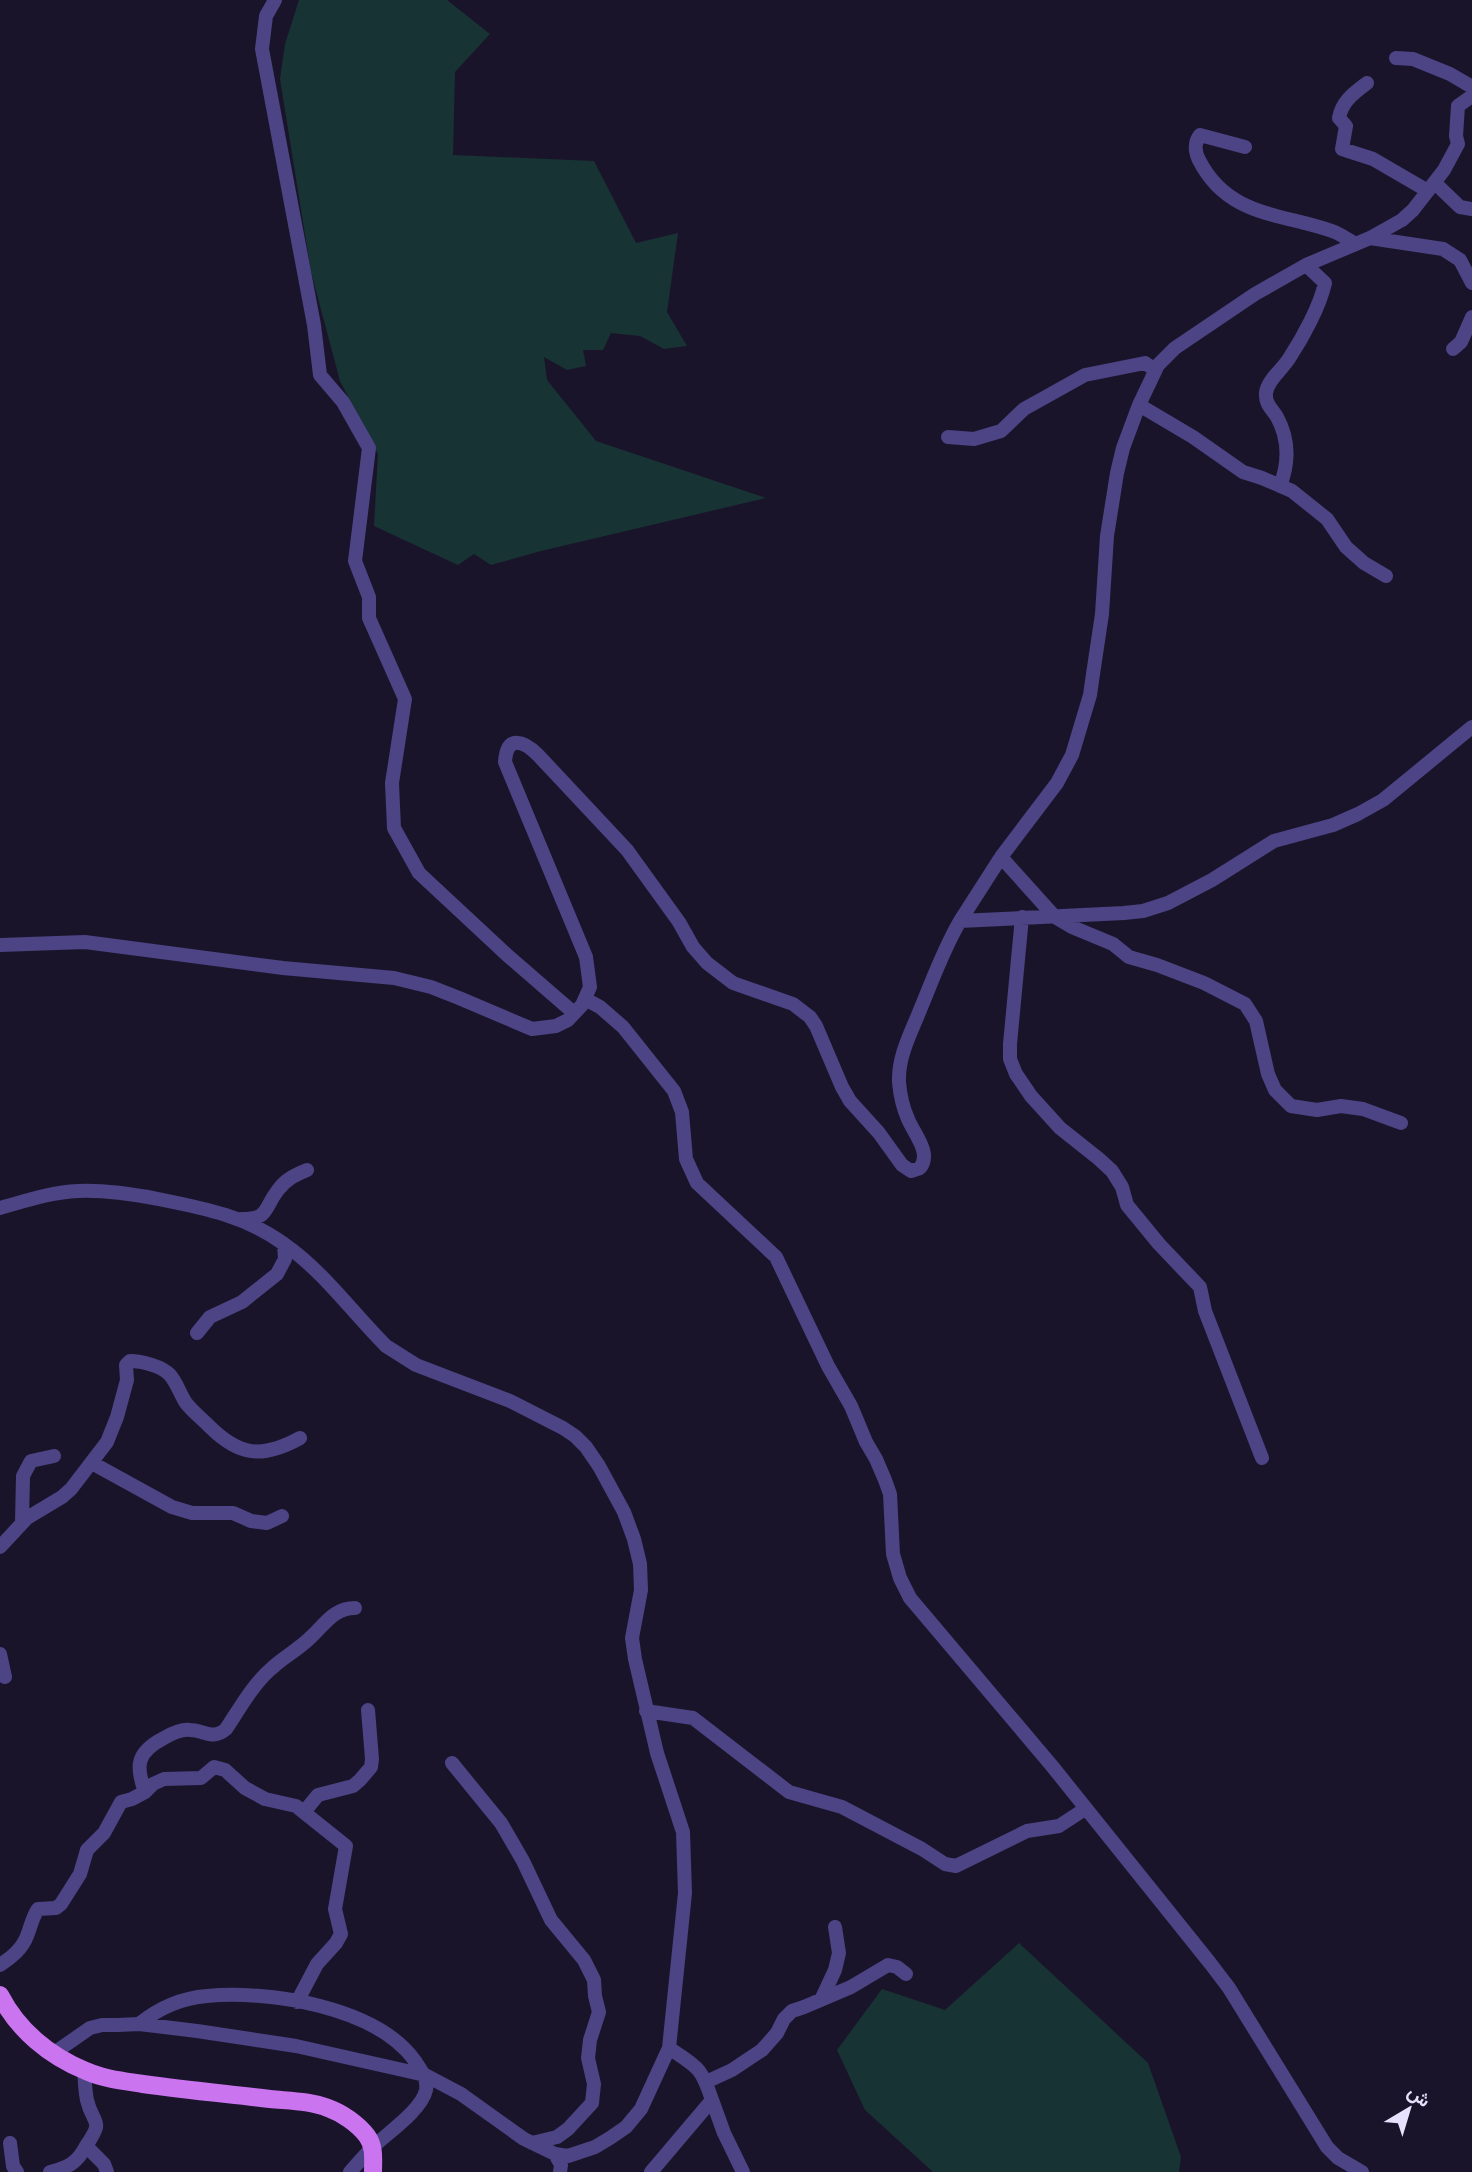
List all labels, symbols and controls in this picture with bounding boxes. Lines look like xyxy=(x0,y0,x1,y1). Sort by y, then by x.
north arrow xyxy=(1374,2074,1444,2144)
text: ش xyxy=(1403,2079,1436,2112)

